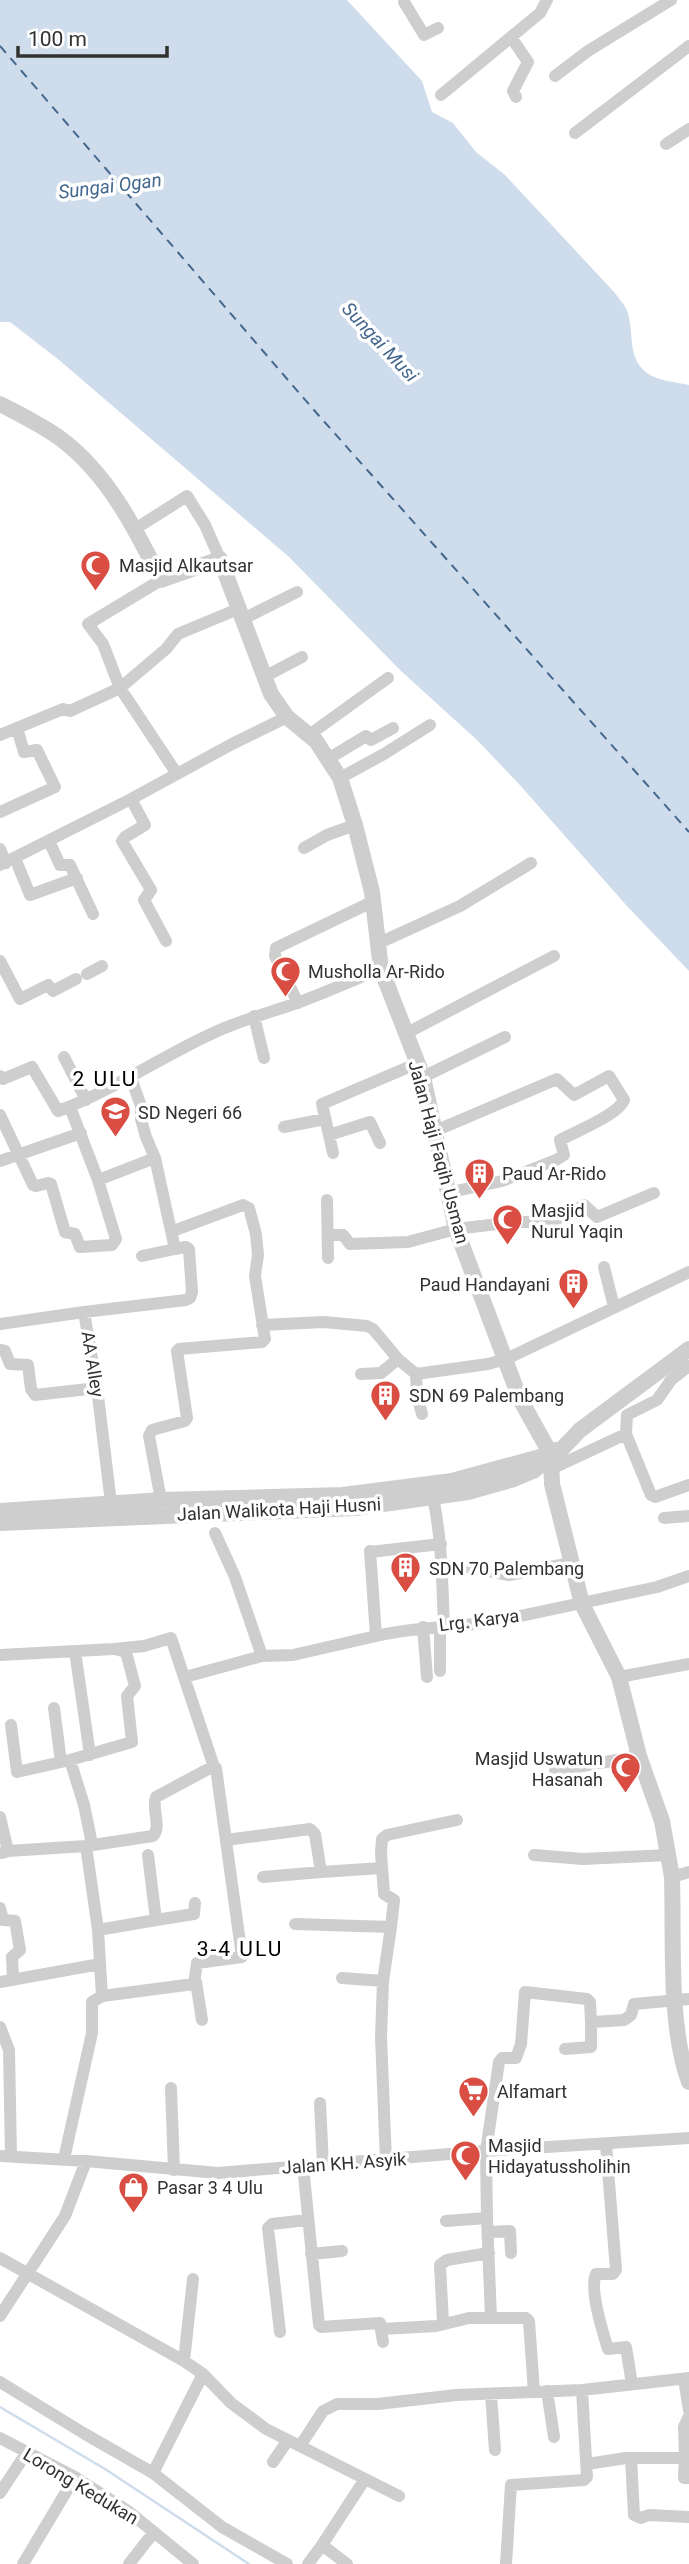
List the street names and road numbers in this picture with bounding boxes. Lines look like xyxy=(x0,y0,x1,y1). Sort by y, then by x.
street label: Jalan Haji Faqih Usman xyxy=(404,1058,474,1246)
street label: AA Alley xyxy=(77,1330,109,1399)
street label: Jalan Walikota Haji Husni xyxy=(176,1493,382,1525)
street label: Lrg. Karya xyxy=(438,1605,520,1635)
street label: Jalan KH. Asyik xyxy=(281,2148,408,2178)
street label: Lorong Kedukan xyxy=(20,2443,142,2529)

